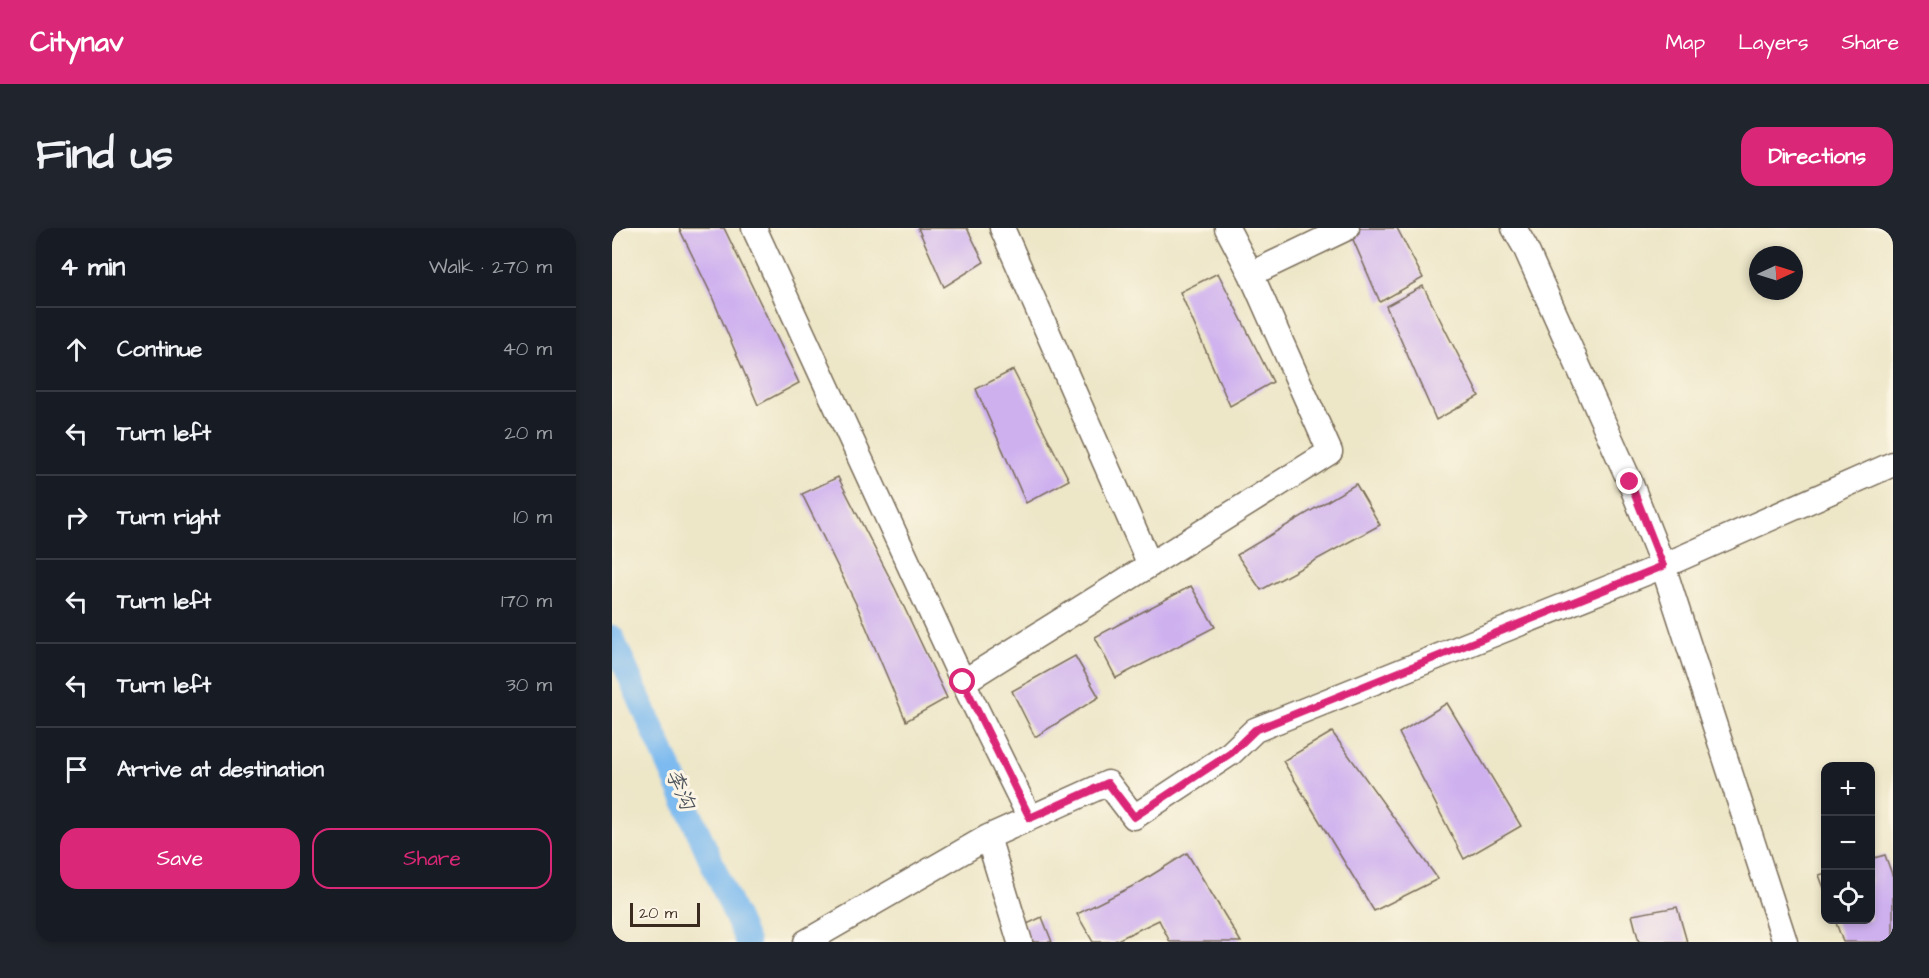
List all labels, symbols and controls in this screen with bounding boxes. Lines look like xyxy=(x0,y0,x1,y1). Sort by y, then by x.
text: Citynav xyxy=(30,23,124,62)
text: Map xyxy=(1665,28,1705,57)
text: Layers xyxy=(1738,28,1808,57)
text: Share xyxy=(1841,28,1899,57)
text: Find us xyxy=(36,127,173,185)
button: Directions xyxy=(1741,127,1893,186)
north arrow xyxy=(1749,246,1803,300)
text: 4 min xyxy=(60,249,125,285)
text: Walk · 270 m xyxy=(429,253,552,281)
icon: ahead xyxy=(60,333,93,366)
text: Continue xyxy=(117,334,202,365)
text: 40 m xyxy=(502,335,552,363)
icon: left xyxy=(60,417,93,450)
text: Turn left xyxy=(117,418,211,449)
text: 20 m xyxy=(504,419,552,447)
route end xyxy=(1616,468,1642,494)
icon: right xyxy=(60,501,93,534)
text: Turn right xyxy=(117,502,220,533)
text: 10 m xyxy=(513,503,552,531)
icon: left xyxy=(60,585,93,618)
text: Turn left xyxy=(117,586,211,617)
text: 170 m xyxy=(501,587,552,615)
route start xyxy=(949,668,975,694)
icon: left xyxy=(60,669,93,702)
text: Turn left xyxy=(117,670,211,701)
text: 30 m xyxy=(506,671,552,699)
icon: arrive xyxy=(60,753,93,786)
text: Arrive at destination xyxy=(117,754,324,785)
map controls xyxy=(1821,762,1875,924)
button: + xyxy=(1821,762,1875,816)
water label: 李沟 xyxy=(658,764,703,816)
button: − xyxy=(1821,816,1875,870)
button: Save xyxy=(60,828,300,889)
button: Share xyxy=(312,828,552,889)
button: locate xyxy=(1821,870,1875,924)
scale bar xyxy=(630,900,700,928)
text: 20 m xyxy=(639,902,677,924)

